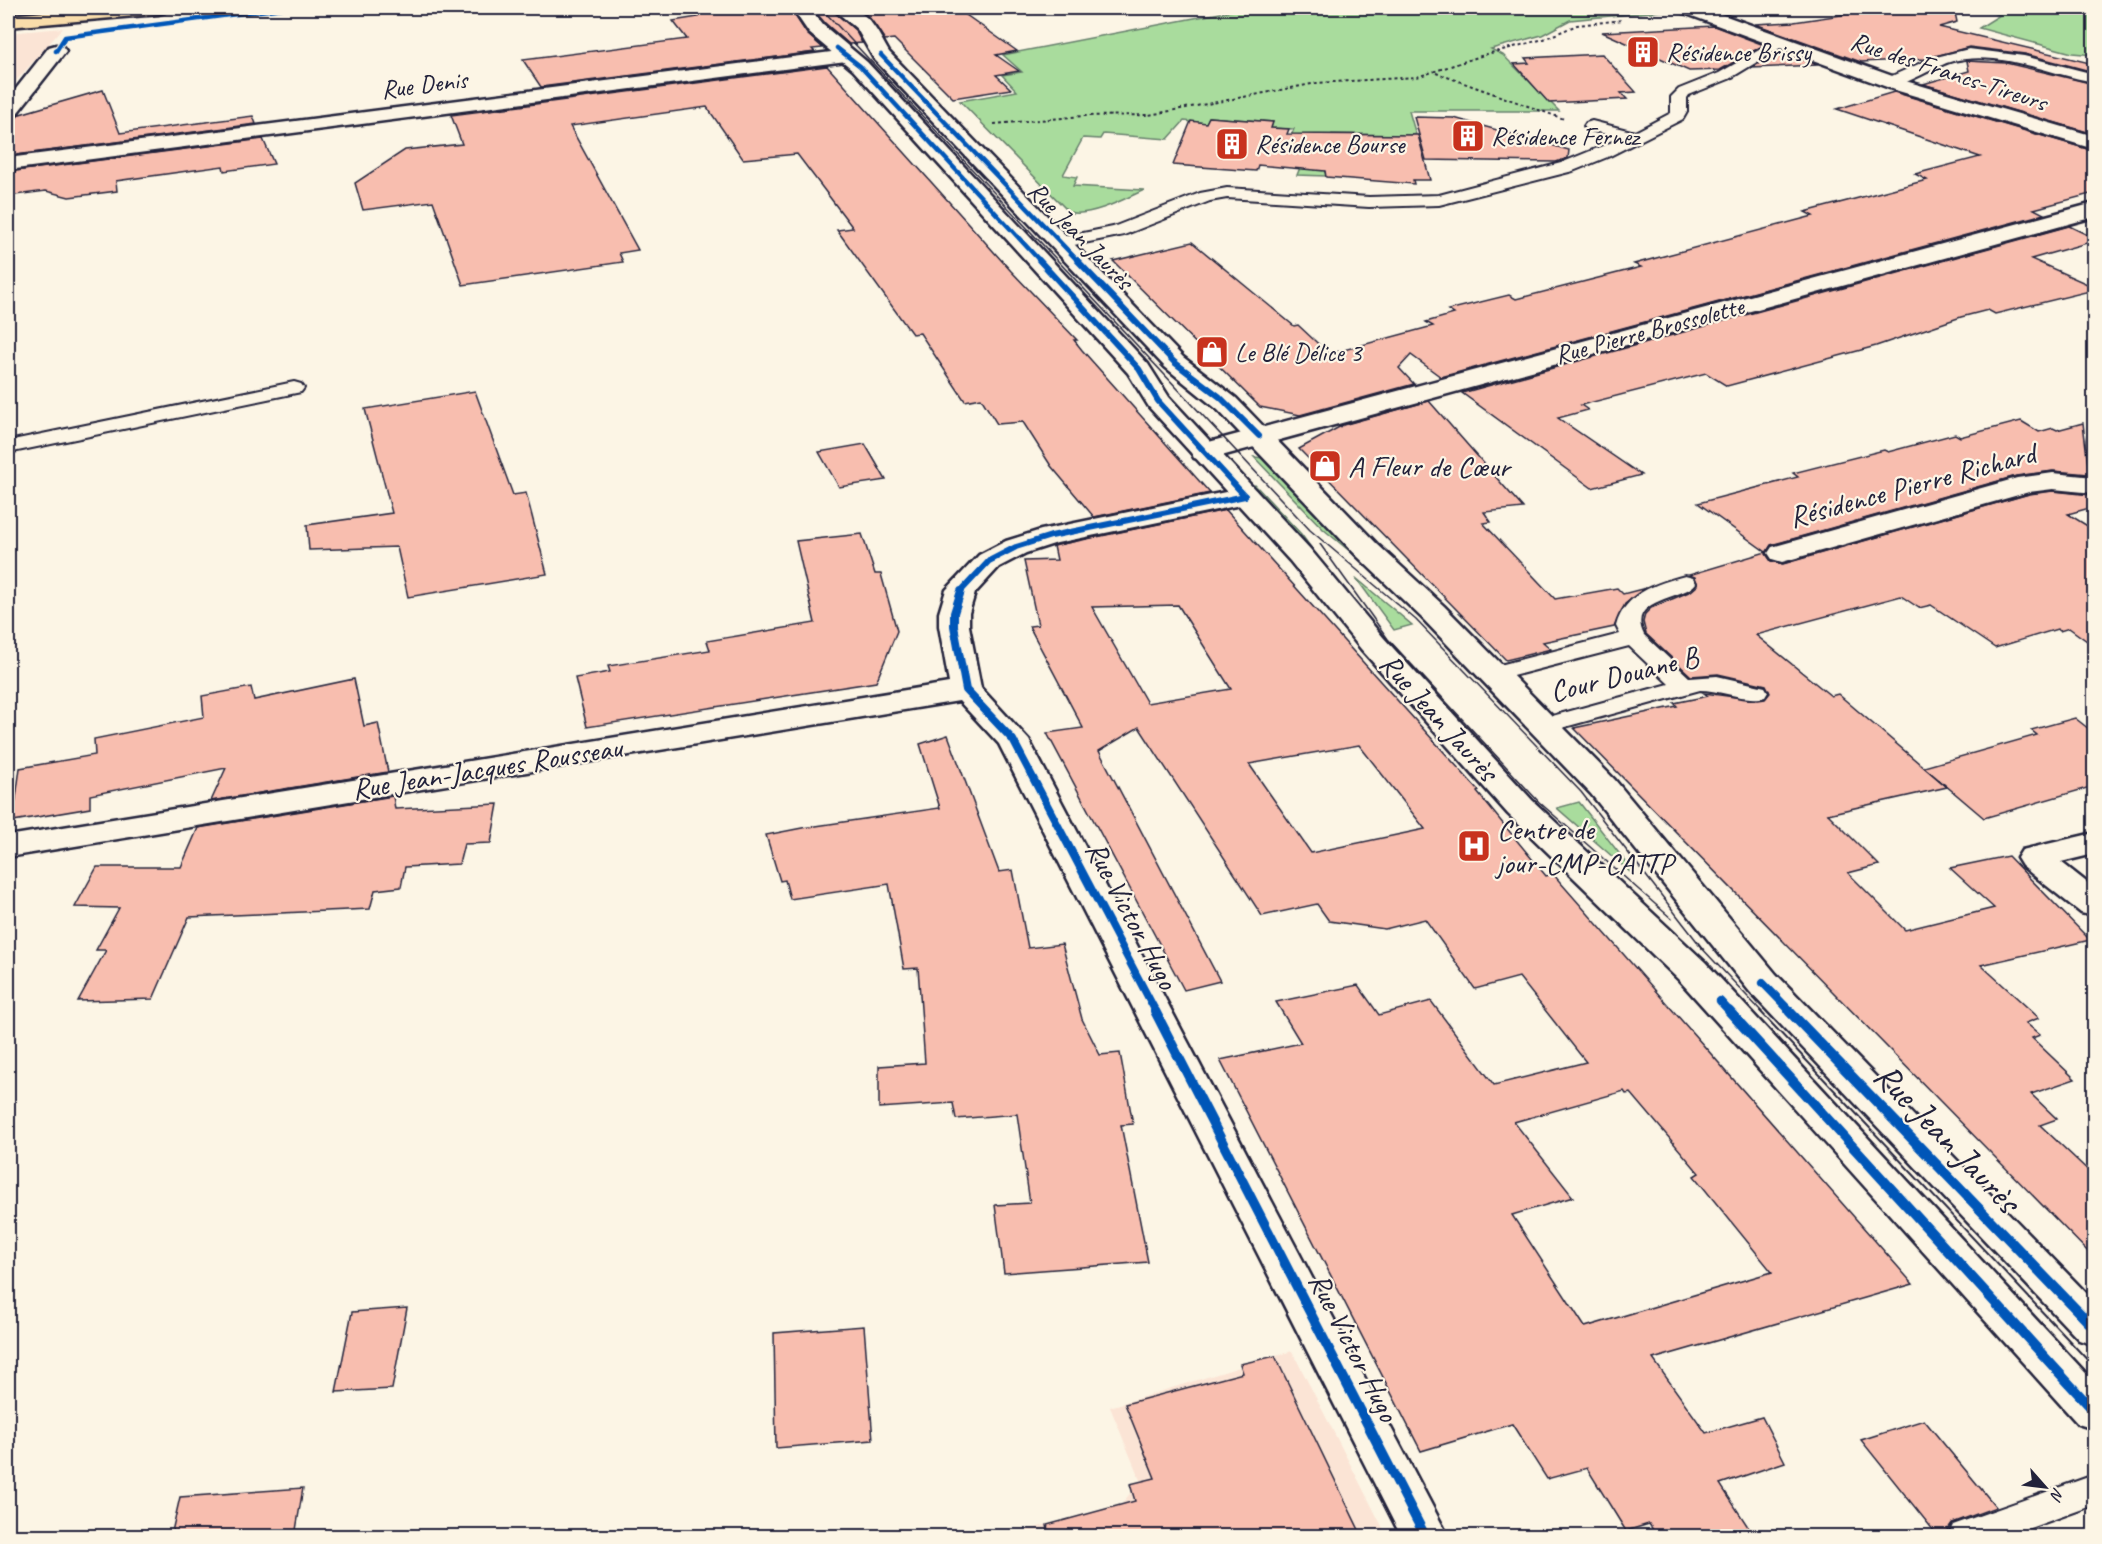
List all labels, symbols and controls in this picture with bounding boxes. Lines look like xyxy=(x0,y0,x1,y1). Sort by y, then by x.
street label: Rue des Francs-Tireurs xyxy=(1847,24,2053,119)
building icon: Résidence Brissy xyxy=(1625,34,1661,70)
place label: Résidence Brissy xyxy=(1666,36,1813,69)
street label: Rue Denis xyxy=(379,63,471,106)
building icon: Résidence Fernez xyxy=(1450,118,1486,154)
place label: Résidence Fernez xyxy=(1491,120,1642,153)
building icon: Résidence Bourse xyxy=(1214,126,1250,162)
place label: Résidence Bourse xyxy=(1255,128,1406,161)
street label: Rue Jean Jaurès xyxy=(1021,174,1142,298)
street label: Rue Pierre Brossolette xyxy=(1551,289,1749,372)
shop icon: Le Blé Délice 3 xyxy=(1194,334,1230,370)
place label: Le Blé Délice 3 xyxy=(1235,336,1364,369)
street label: Résidence Pierre Richard xyxy=(1785,433,2043,536)
place label: A Fleur de Cœur xyxy=(1348,447,1513,485)
shop icon: A Fleur de Cœur xyxy=(1307,448,1343,484)
street label: Cour Douane B xyxy=(1546,637,1704,711)
street label: Rue Jean Jaurès xyxy=(1372,645,1508,791)
street label: Rue Jean-Jacques Rousseau xyxy=(349,728,627,808)
place label: Centre de jour-CMP-CATTP xyxy=(1494,810,1677,882)
hospital icon: Centre de jour-CMP-CATTP xyxy=(1456,828,1492,864)
street label: Rue Victor Hugo xyxy=(1077,835,1187,997)
street label: Rue Jean Jaurès xyxy=(1864,1053,2033,1225)
street label: Rue Victor Hugo xyxy=(1300,1266,1408,1429)
north arrow xyxy=(2015,1457,2075,1517)
text: N xyxy=(2045,1485,2069,1505)

